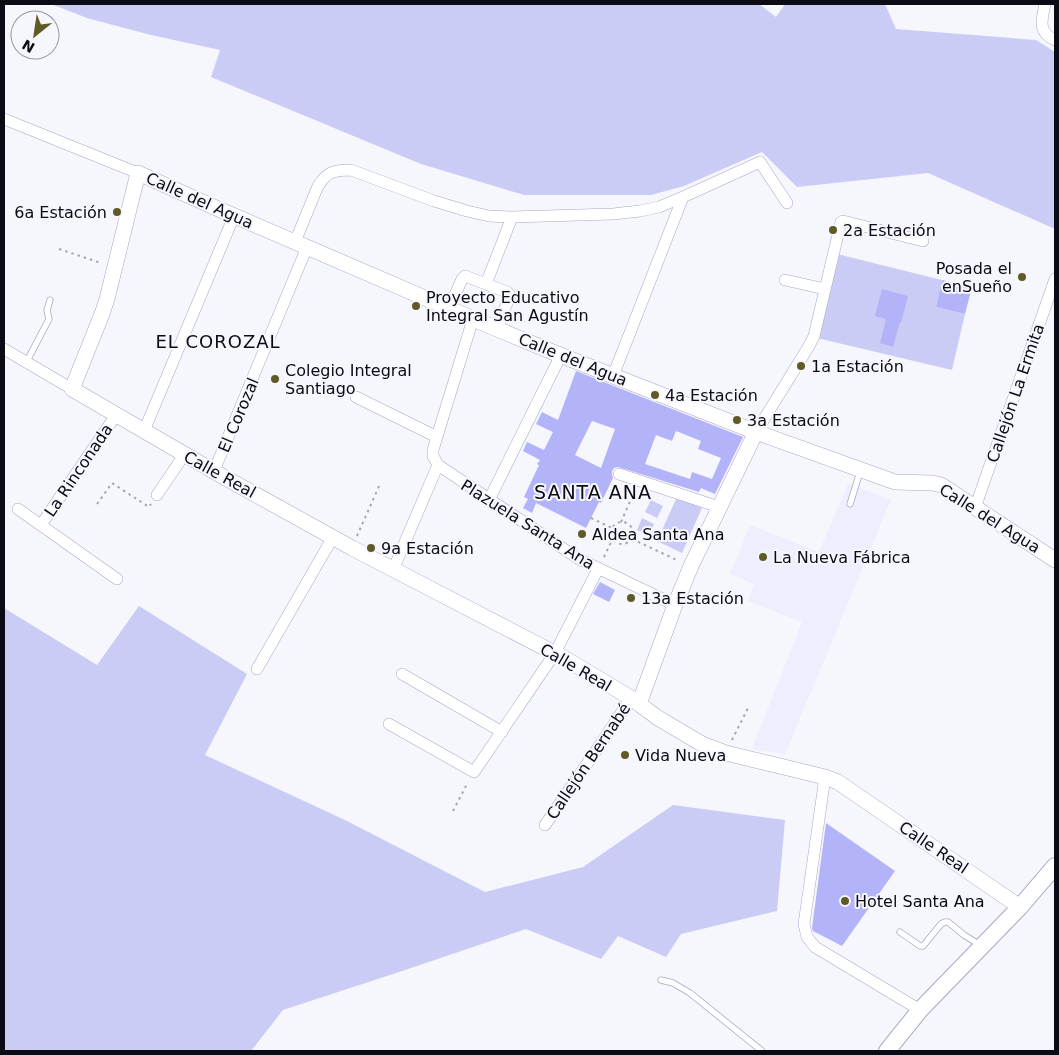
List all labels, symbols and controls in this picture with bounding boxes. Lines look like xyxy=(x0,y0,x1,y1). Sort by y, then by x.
north arrow xyxy=(10,10,60,60)
text: N xyxy=(19,36,38,56)
street label: Calle del Agua xyxy=(143,168,256,233)
place label: 6a Estación xyxy=(14,203,107,222)
marker: 6a Estación xyxy=(111,206,123,218)
place label: 2a Estación xyxy=(843,221,936,240)
marker: 2a Estación xyxy=(827,224,839,236)
place label: Posada el enSueño xyxy=(936,259,1012,296)
marker: Posada el enSueño xyxy=(1016,271,1028,283)
place label: Proyecto Educativo Integral San Agustín xyxy=(426,288,589,325)
marker: Proyecto Educativo Integral San Agustín xyxy=(410,300,422,312)
street label: Callejón La Ermita xyxy=(983,321,1048,465)
street label: Calle del Agua xyxy=(516,329,630,390)
district label: EL COROZAL xyxy=(155,331,281,352)
place label: 1a Estación xyxy=(811,357,904,376)
marker: 1a Estación xyxy=(795,360,807,372)
place label: Colegio Integral Santiago xyxy=(285,361,412,398)
marker: Colegio Integral Santiago xyxy=(269,373,281,385)
street label: El Corozal xyxy=(214,375,263,455)
place label: 4a Estación xyxy=(665,386,758,405)
marker: 4a Estación xyxy=(649,389,661,401)
place label: 3a Estación xyxy=(747,411,840,430)
marker: 3a Estación xyxy=(731,414,743,426)
street label: La Rinconada xyxy=(40,420,116,520)
street label: Calle Real xyxy=(180,447,259,502)
street label: Plazuela Santa Ana xyxy=(457,476,598,573)
street label: Calle del Agua xyxy=(936,480,1044,557)
district label: SANTA ANA xyxy=(534,481,652,503)
place label: Aldea Santa Ana xyxy=(592,525,724,544)
marker: Aldea Santa Ana xyxy=(576,528,588,540)
place label: 9a Estación xyxy=(381,539,474,558)
marker: 9a Estación xyxy=(365,542,377,554)
place label: La Nueva Fábrica xyxy=(773,548,910,567)
marker: La Nueva Fábrica xyxy=(757,551,769,563)
place label: 13a Estación xyxy=(641,589,744,608)
marker: 13a Estación xyxy=(625,592,637,604)
street label: Calle Real xyxy=(537,639,615,695)
street label: Callejón Bernabé xyxy=(542,699,634,823)
place label: Vida Nueva xyxy=(635,746,726,765)
marker: Vida Nueva xyxy=(619,749,631,761)
street label: Calle Real xyxy=(896,817,972,877)
place label: Hotel Santa Ana xyxy=(855,892,985,911)
marker: Hotel Santa Ana xyxy=(839,895,851,907)

